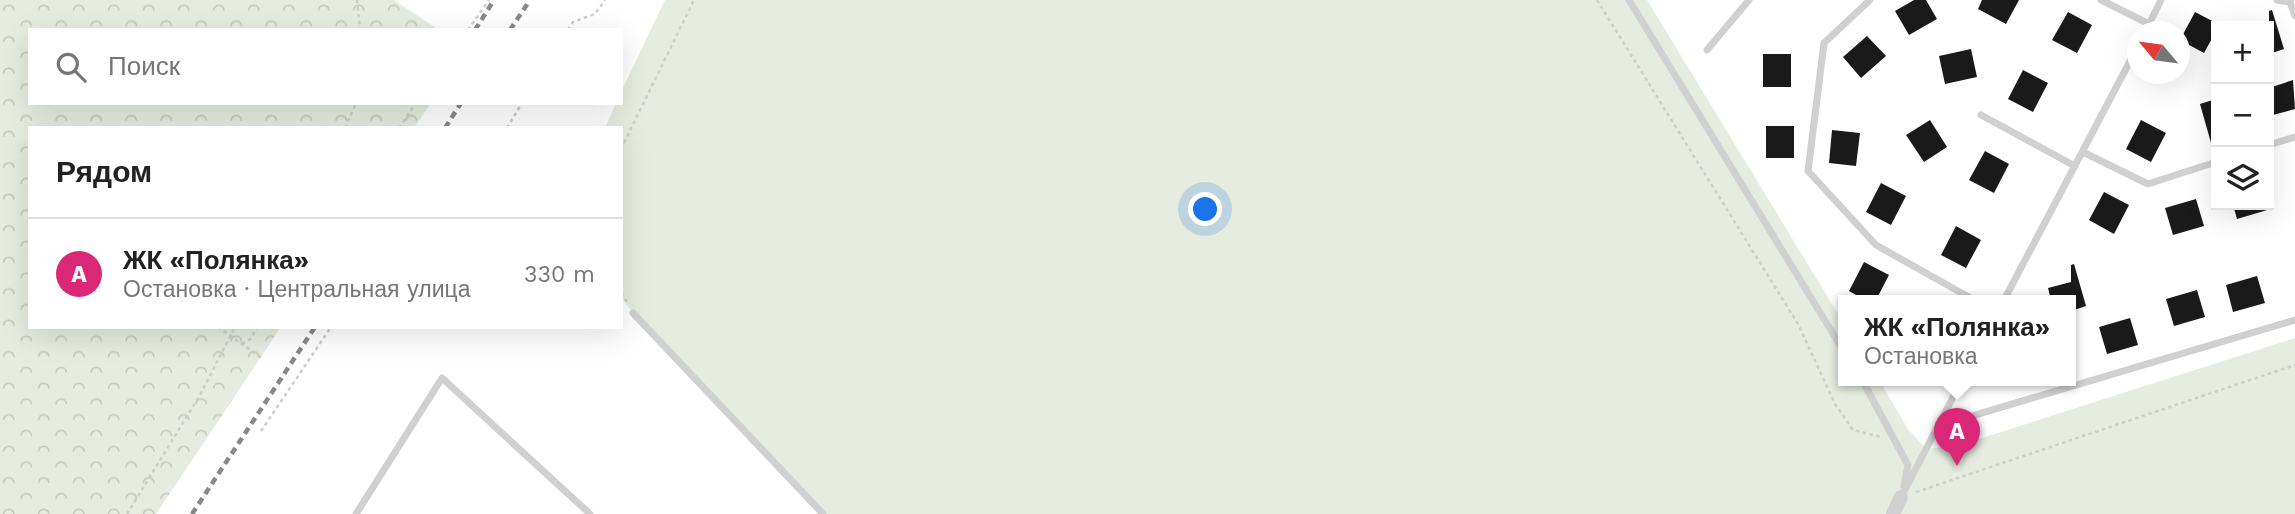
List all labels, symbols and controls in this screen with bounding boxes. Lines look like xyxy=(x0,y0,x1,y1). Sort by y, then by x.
north arrow xyxy=(2127,21,2190,84)
map controls xyxy=(2211,21,2274,210)
button: + xyxy=(2211,21,2274,84)
search box xyxy=(28,28,623,105)
icon: search xyxy=(52,48,90,86)
text: Поиск xyxy=(108,51,180,81)
button: − xyxy=(2211,84,2274,147)
button: layers xyxy=(2211,147,2274,210)
text: Рядом xyxy=(56,154,152,189)
your location xyxy=(1188,192,1222,226)
text: ЖК «Полянка» xyxy=(123,245,309,275)
text: A xyxy=(71,261,87,288)
text: 330 m xyxy=(524,261,595,288)
text: Остановка · Центральная улица xyxy=(123,276,470,303)
popup xyxy=(1838,295,2076,386)
text: ЖК «Полянка» xyxy=(1864,312,2050,342)
text: Остановка xyxy=(1864,343,1978,370)
pin: A xyxy=(1934,408,1980,466)

